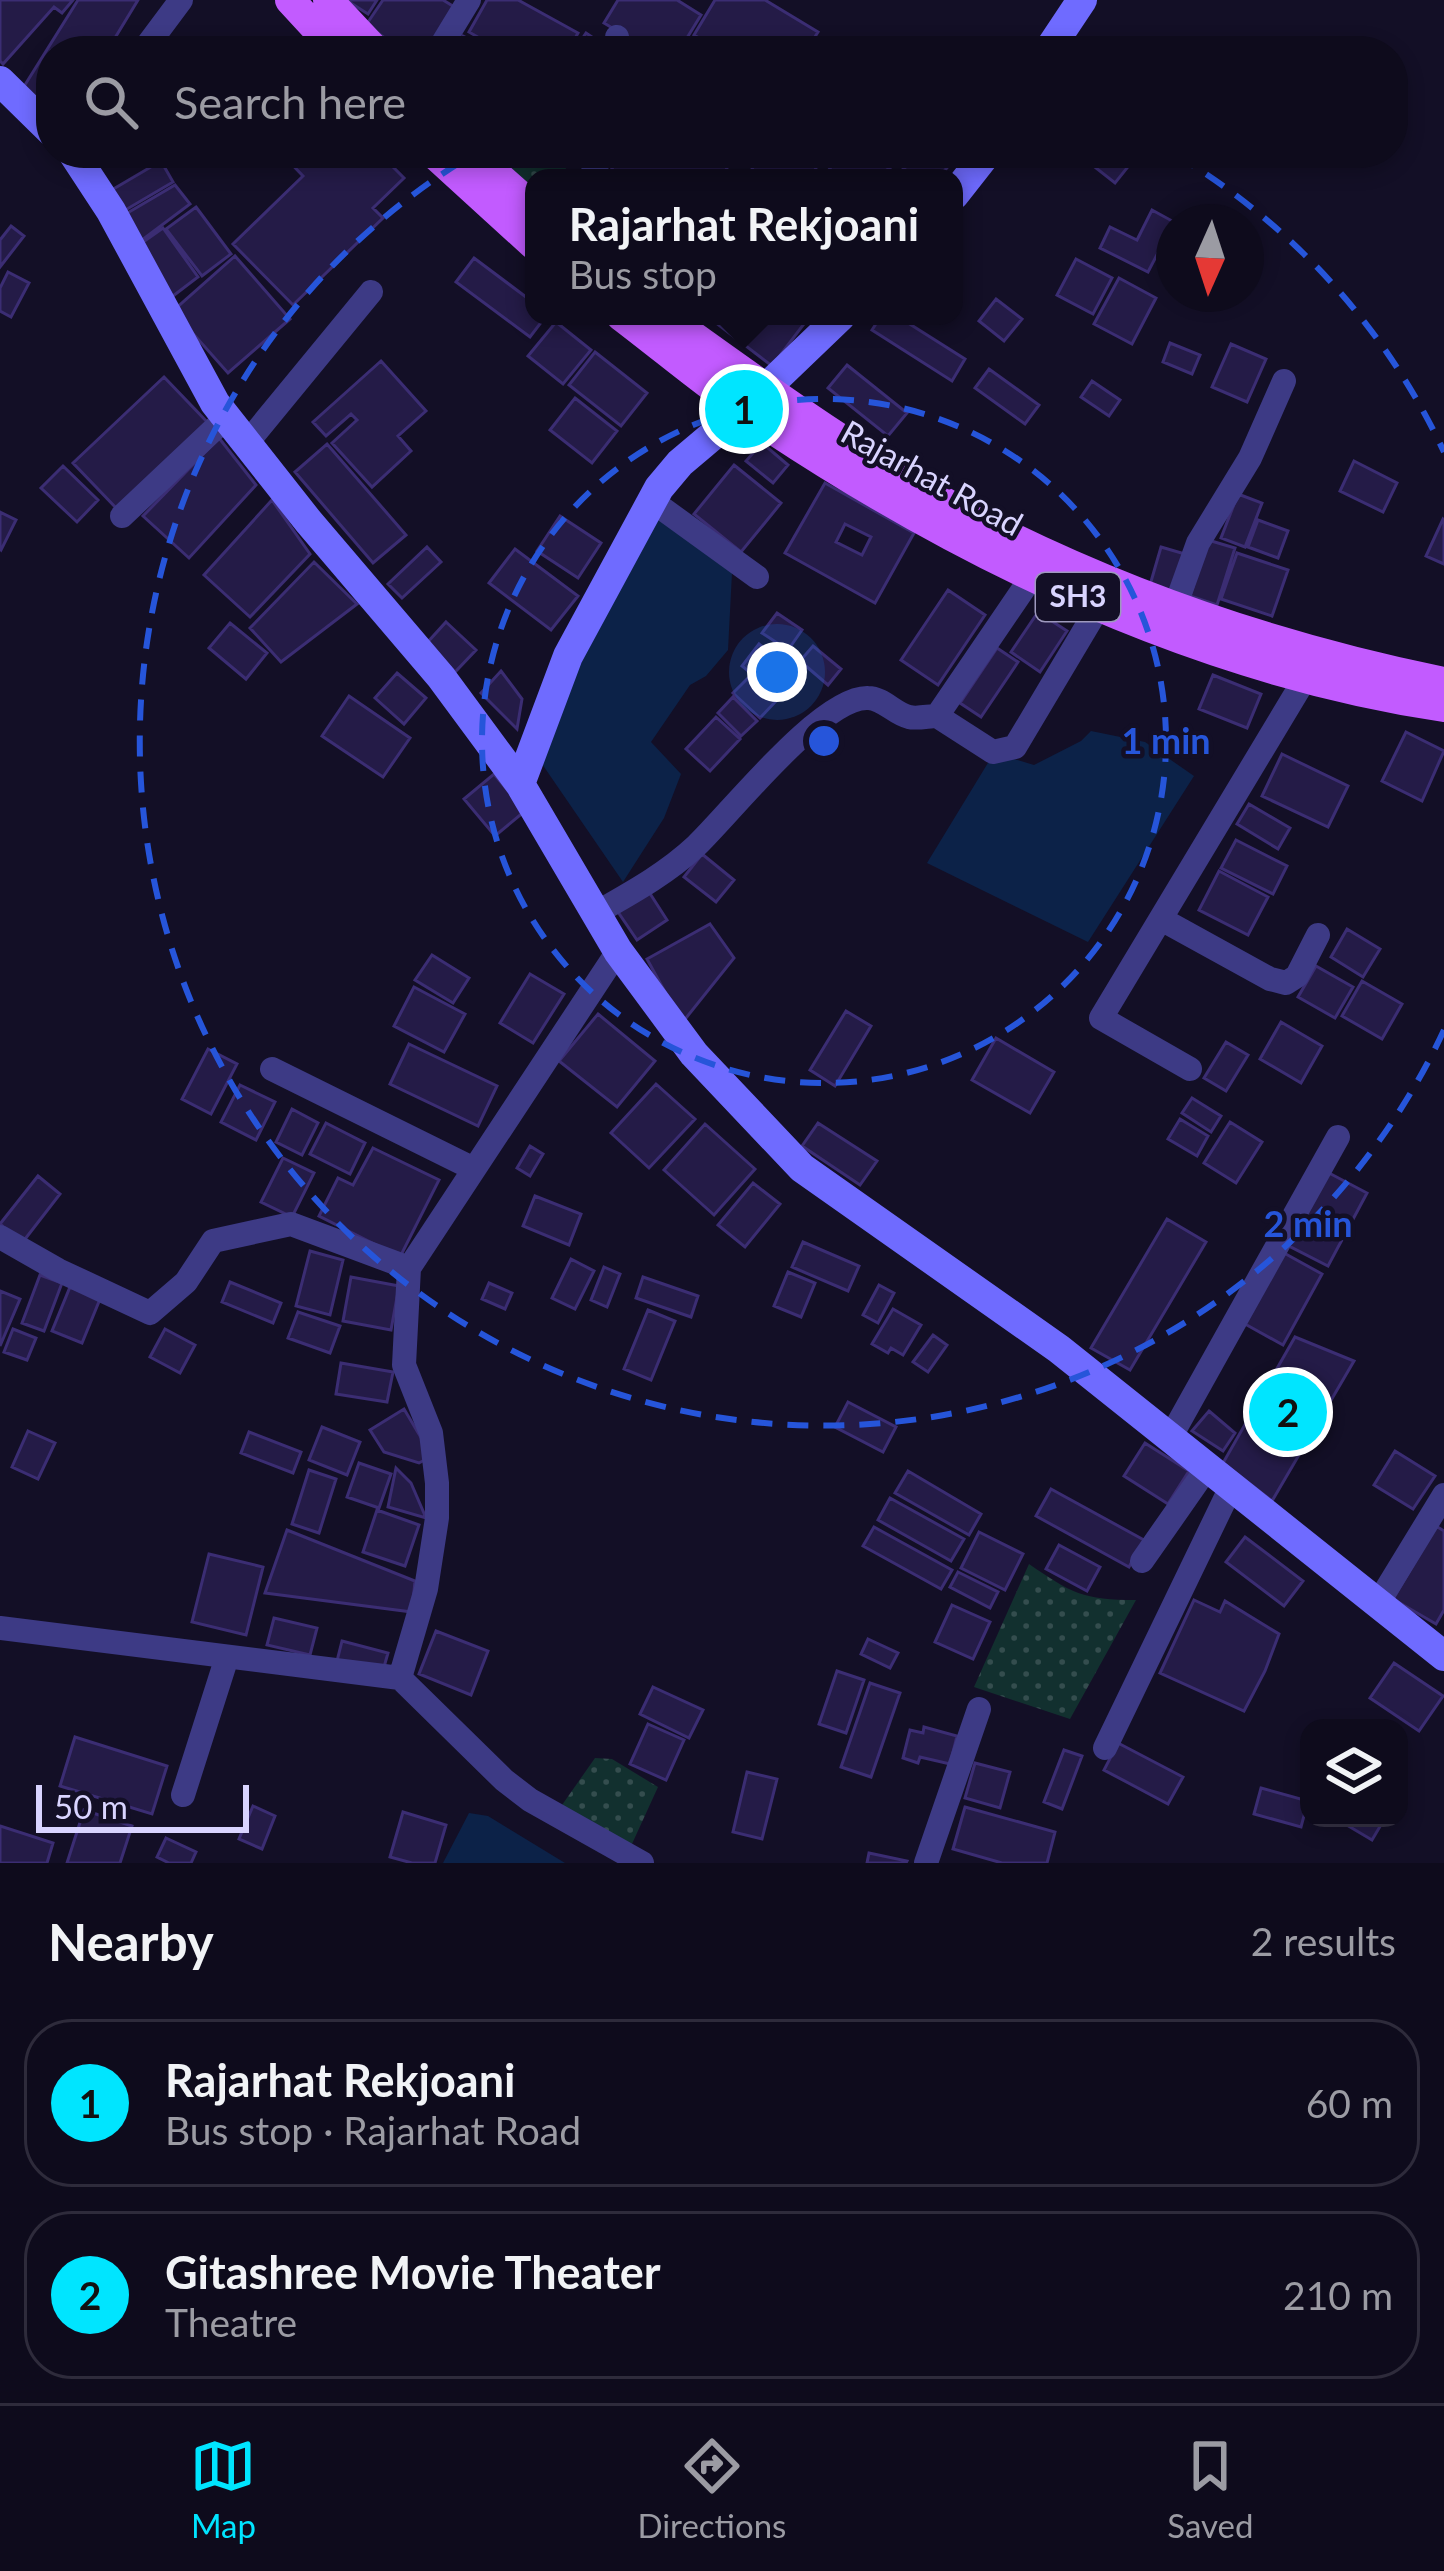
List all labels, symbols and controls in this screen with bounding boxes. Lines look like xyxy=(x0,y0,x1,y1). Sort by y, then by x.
search box xyxy=(36,36,1408,168)
icon: search xyxy=(78,69,144,135)
text: Search here xyxy=(174,75,406,129)
popup xyxy=(525,169,963,325)
text: Rajarhat Rekjoani xyxy=(569,197,919,251)
north arrow xyxy=(1156,204,1264,312)
text: Bus stop xyxy=(569,251,717,297)
pin: 1 xyxy=(705,364,783,454)
street label: Rajarhat Road xyxy=(835,411,1030,543)
road number: SH3 xyxy=(1036,573,1120,621)
your location xyxy=(747,642,807,702)
text: 1 min xyxy=(1121,718,1211,762)
centre of rings xyxy=(803,720,845,762)
text: 2 min xyxy=(1263,1201,1353,1245)
pin: 2 xyxy=(1249,1367,1327,1457)
map controls xyxy=(1300,1719,1408,1827)
button: layers xyxy=(1300,1719,1408,1827)
scale bar xyxy=(36,1779,249,1832)
text: 50 m xyxy=(54,1786,128,1826)
text: Nearby xyxy=(48,1911,214,1972)
text: 2 results xyxy=(1251,1918,1396,1964)
text: Rajarhat Rekjoani xyxy=(165,2053,515,2107)
text: 1 xyxy=(79,2080,101,2126)
text: 60 m xyxy=(1306,2080,1393,2126)
text: Bus stop · Rajarhat Road xyxy=(165,2107,581,2153)
text: Gitashree Movie Theater xyxy=(165,2245,661,2299)
text: 2 xyxy=(79,2272,101,2318)
text: 210 m xyxy=(1283,2272,1393,2318)
text: Theatre xyxy=(165,2299,297,2345)
tab: Map xyxy=(190,2433,256,2545)
tab: Directions xyxy=(637,2433,786,2545)
tab: Saved xyxy=(1167,2433,1254,2545)

